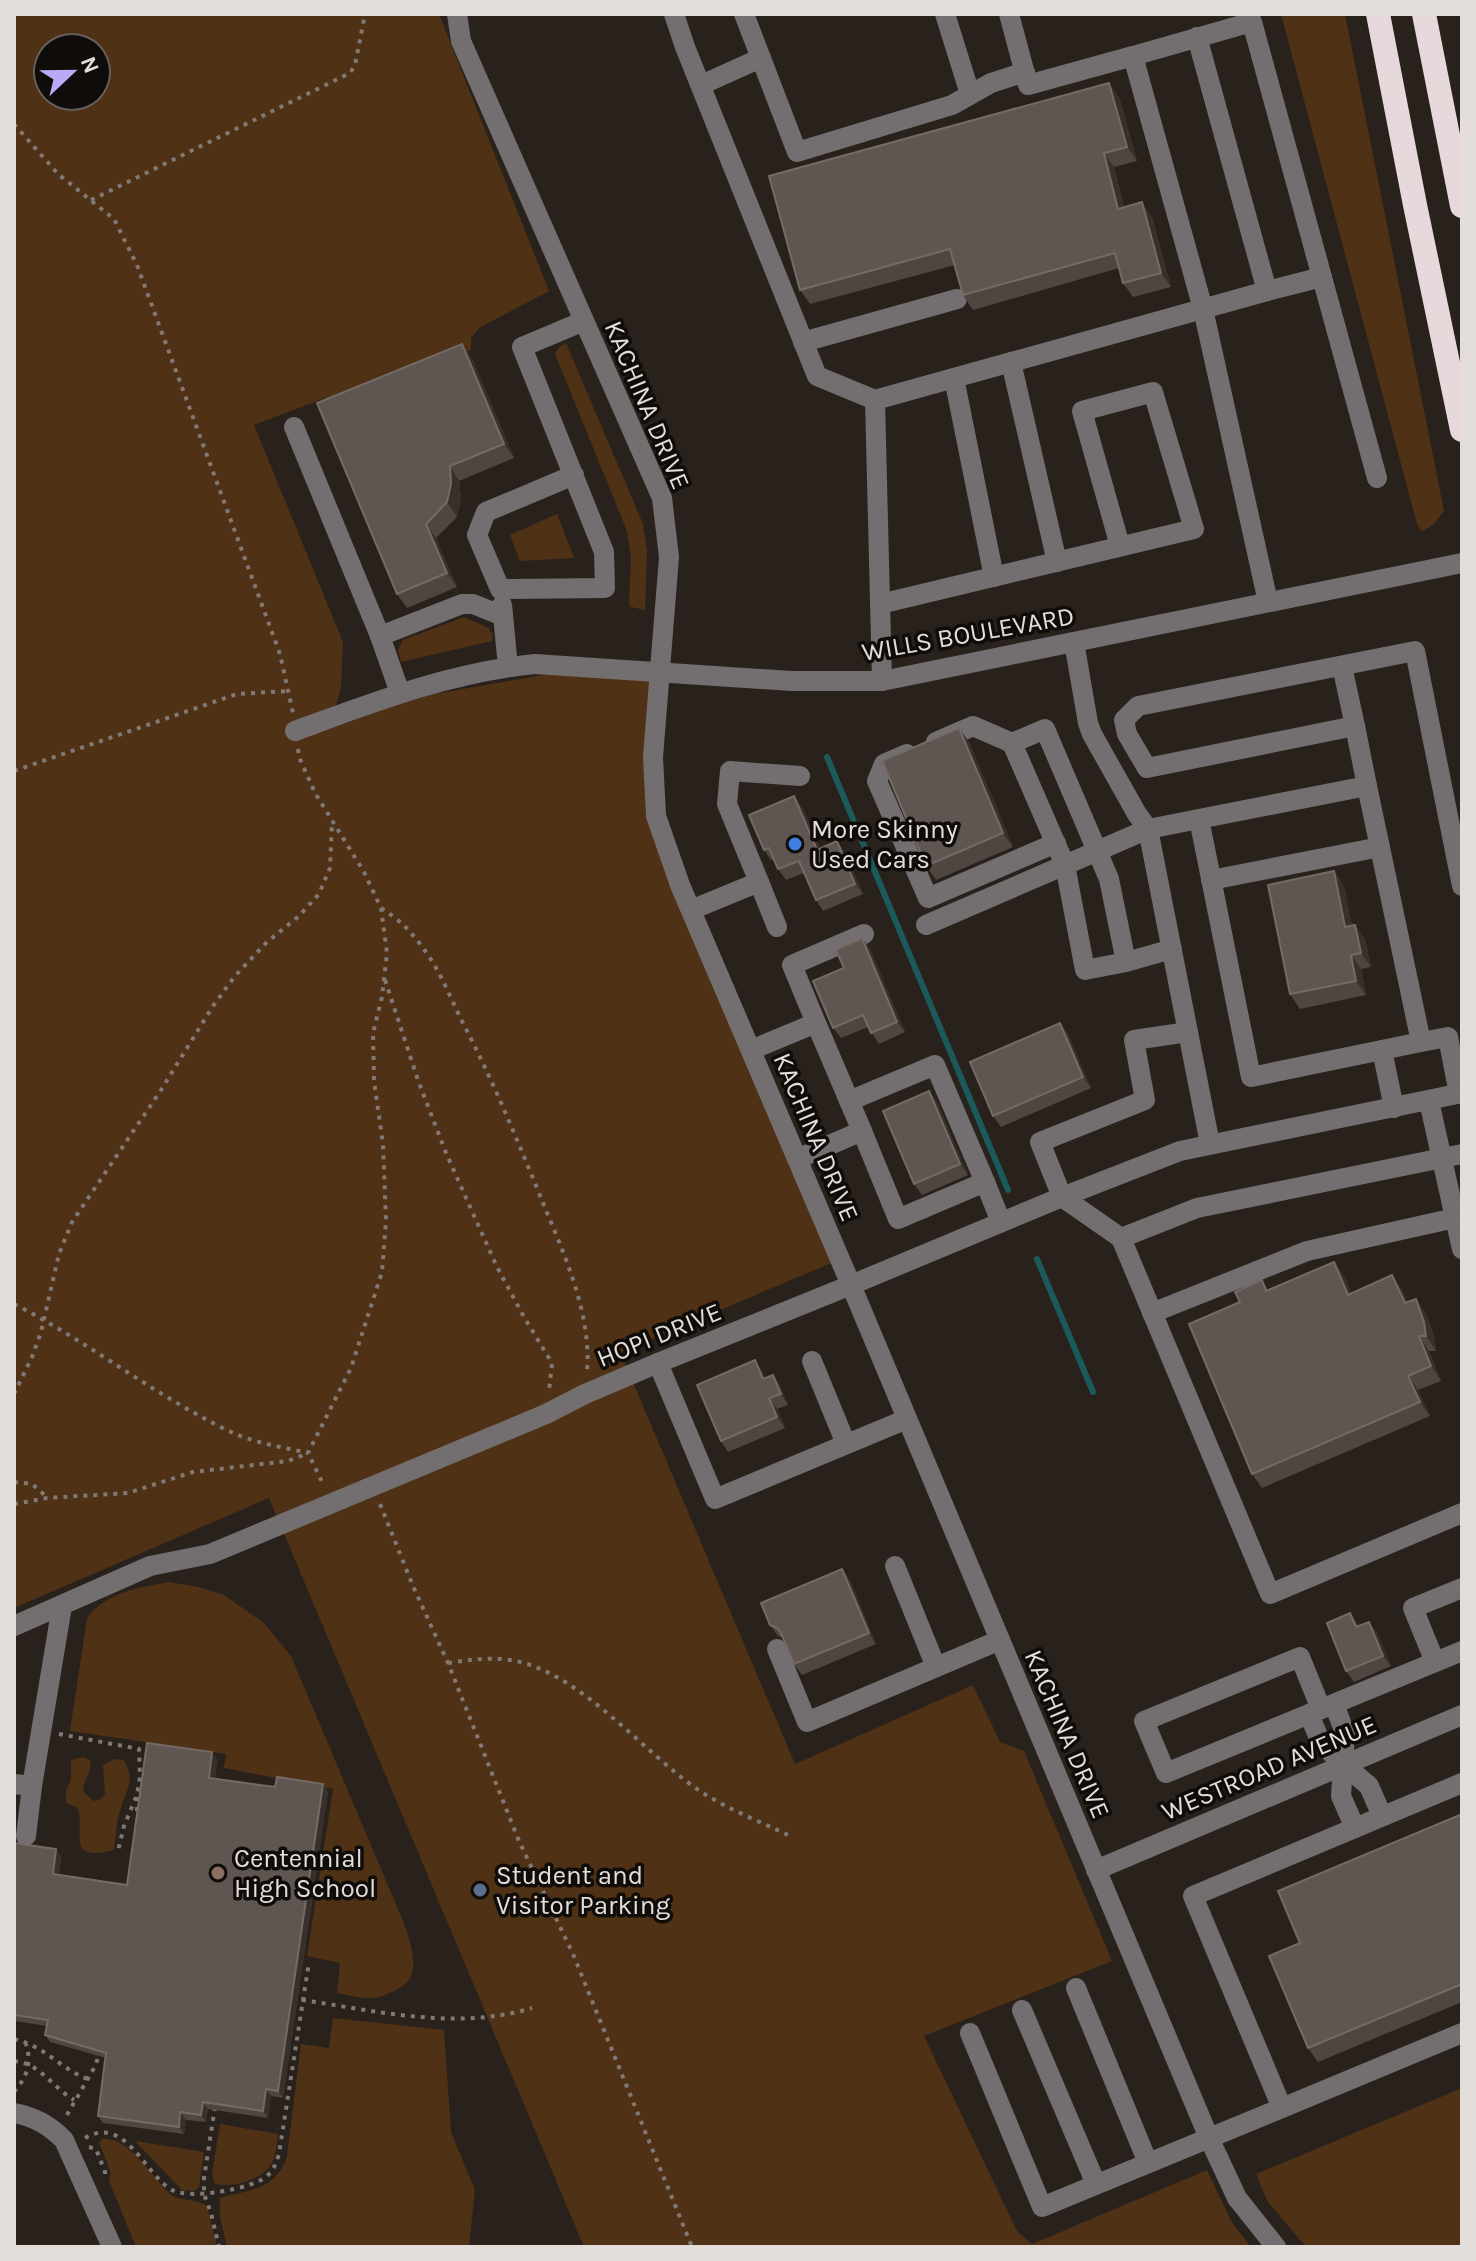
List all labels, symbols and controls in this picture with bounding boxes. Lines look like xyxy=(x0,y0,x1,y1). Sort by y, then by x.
north arrow xyxy=(32,32,112,112)
text: N xyxy=(75,53,105,77)
street label: KACHINA DRIVE xyxy=(598,316,696,494)
street label: WILLS BOULEVARD xyxy=(859,600,1077,668)
place label: More Skinny Used Cars xyxy=(811,814,958,875)
marker: More Skinny Used Cars xyxy=(786,835,804,853)
street label: KACHINA DRIVE xyxy=(767,1048,865,1226)
street label: HOPI DRIVE xyxy=(592,1296,726,1374)
street label: KACHINA DRIVE xyxy=(1018,1645,1116,1823)
street label: WESTROAD AVENUE xyxy=(1157,1709,1381,1827)
place label: Centennial High School xyxy=(234,1843,376,1904)
place label: Student and Visitor Parking xyxy=(496,1860,671,1921)
marker: Centennial High School xyxy=(209,1864,227,1882)
marker: Student and Visitor Parking xyxy=(471,1881,489,1899)

